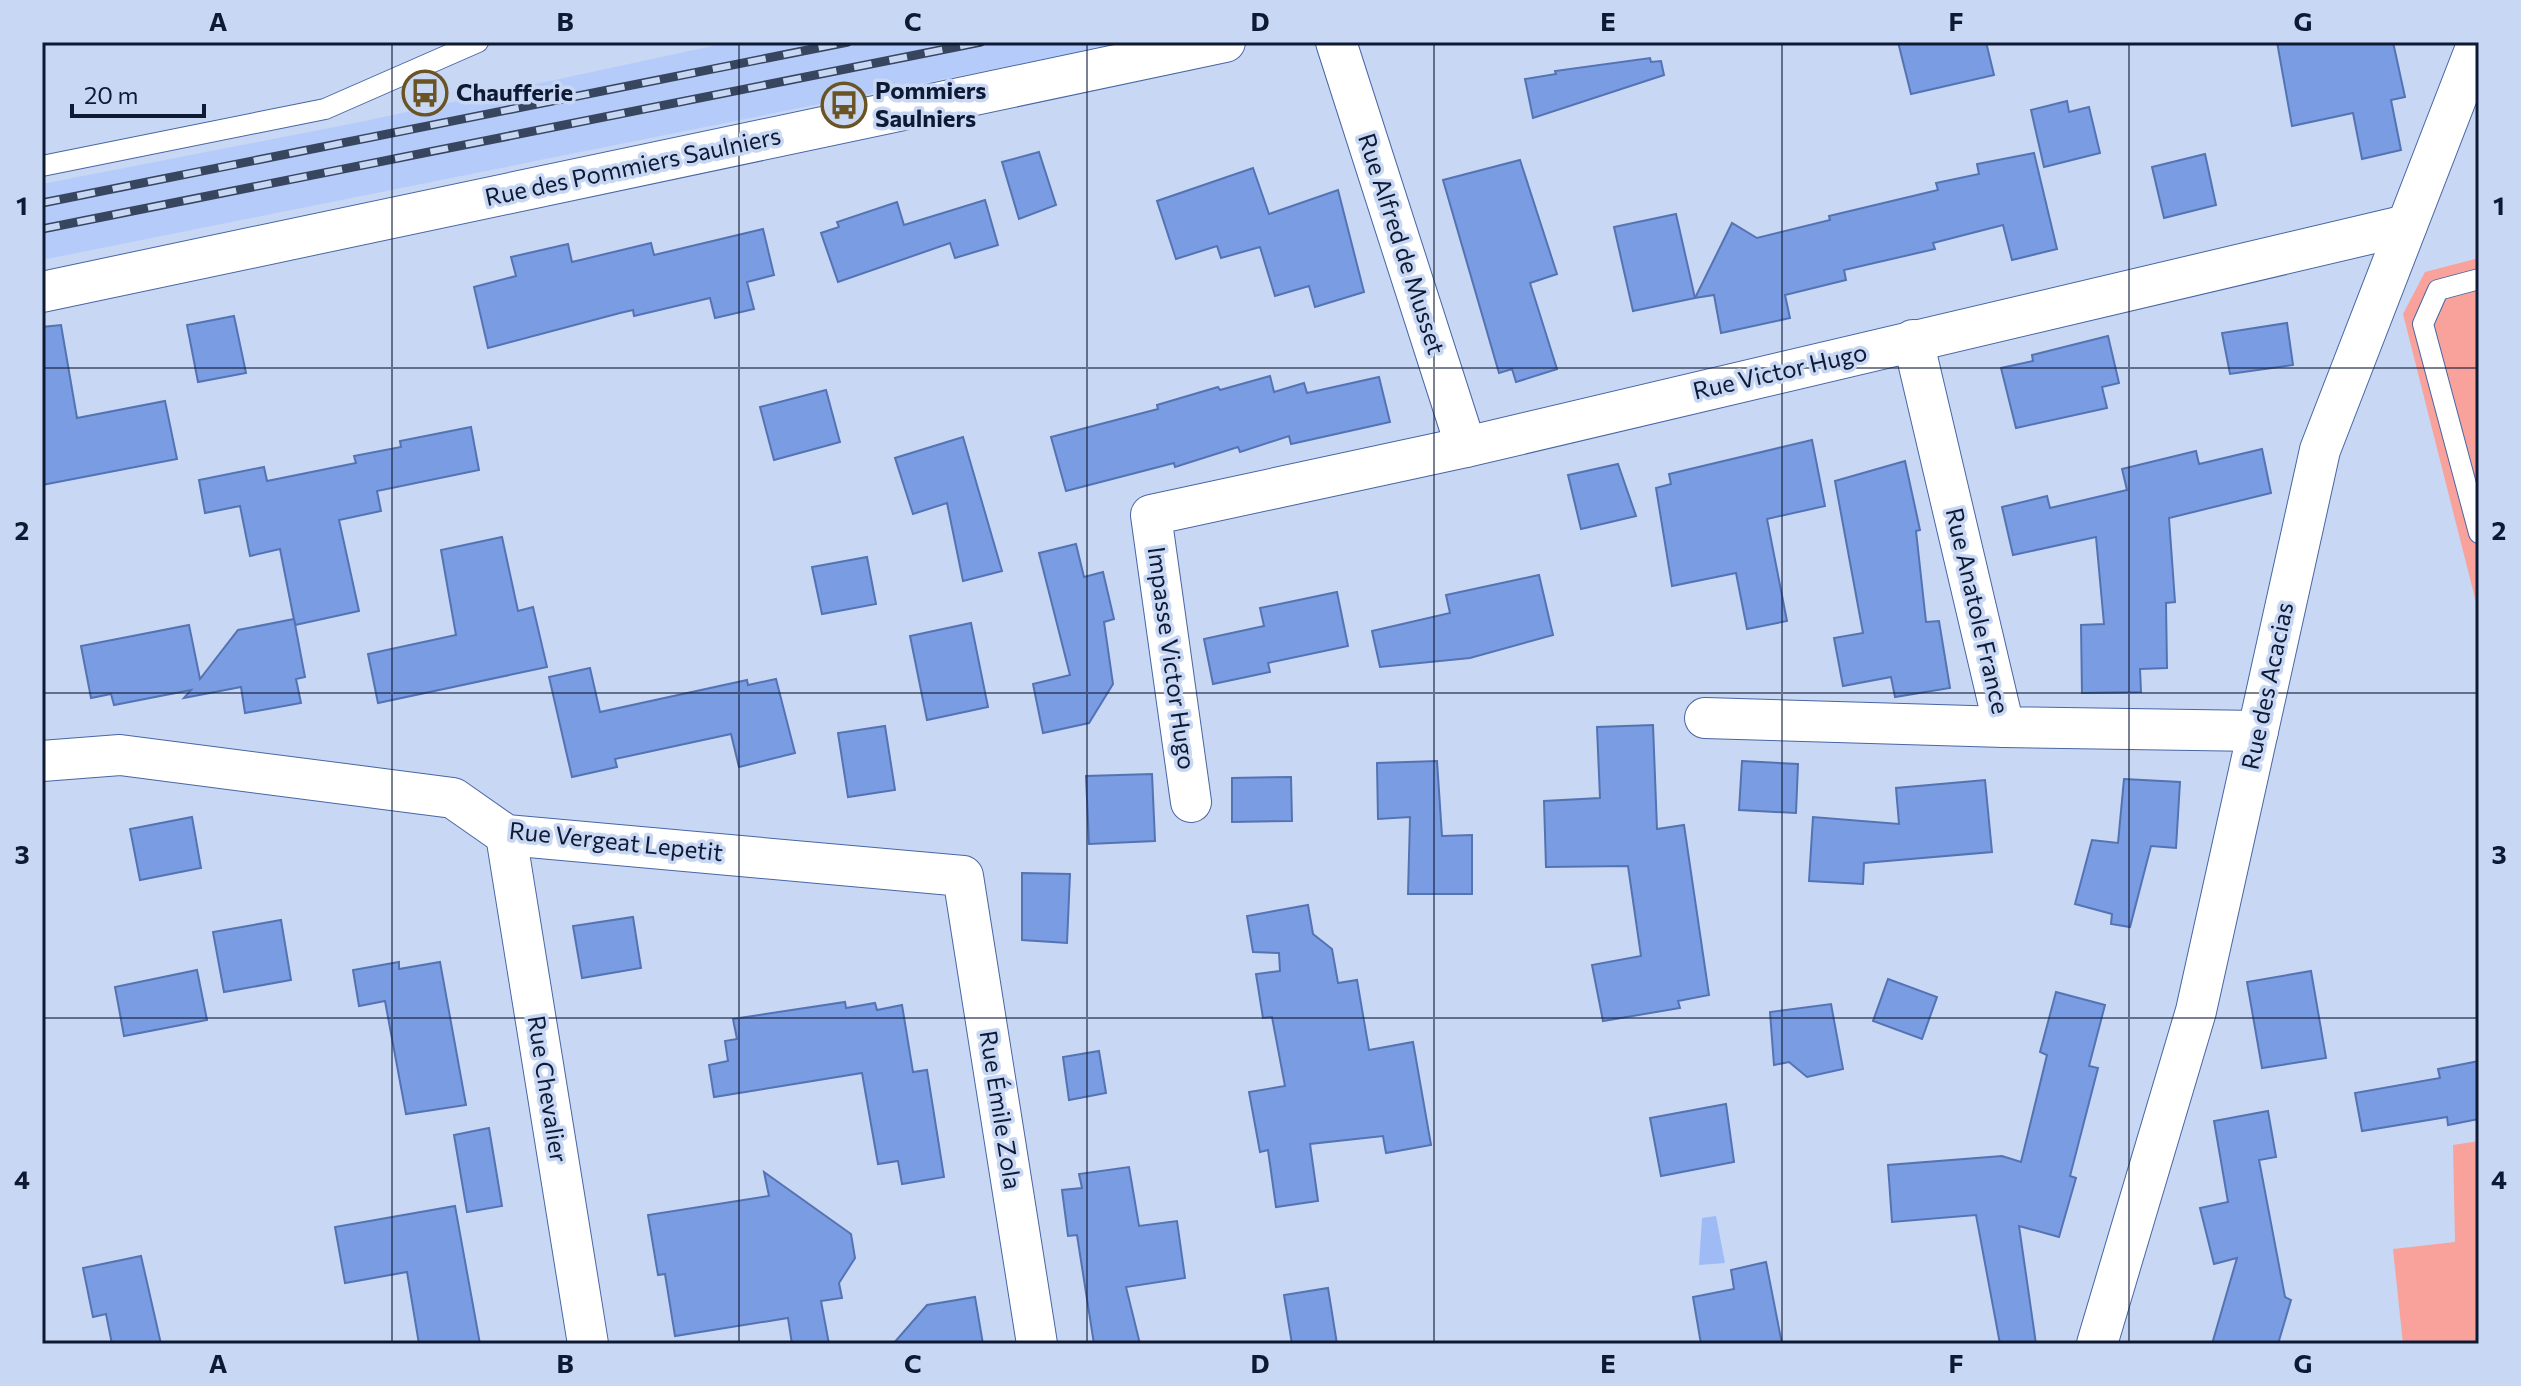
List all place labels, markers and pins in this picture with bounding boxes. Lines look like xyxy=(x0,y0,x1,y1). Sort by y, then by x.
bus stop icon: Chaufferie xyxy=(401,69,449,117)
place label: Pommiers Saulniers xyxy=(875,75,987,132)
place label: Chaufferie xyxy=(456,77,573,106)
bus stop icon: Pommiers Saulniers xyxy=(820,81,868,129)

